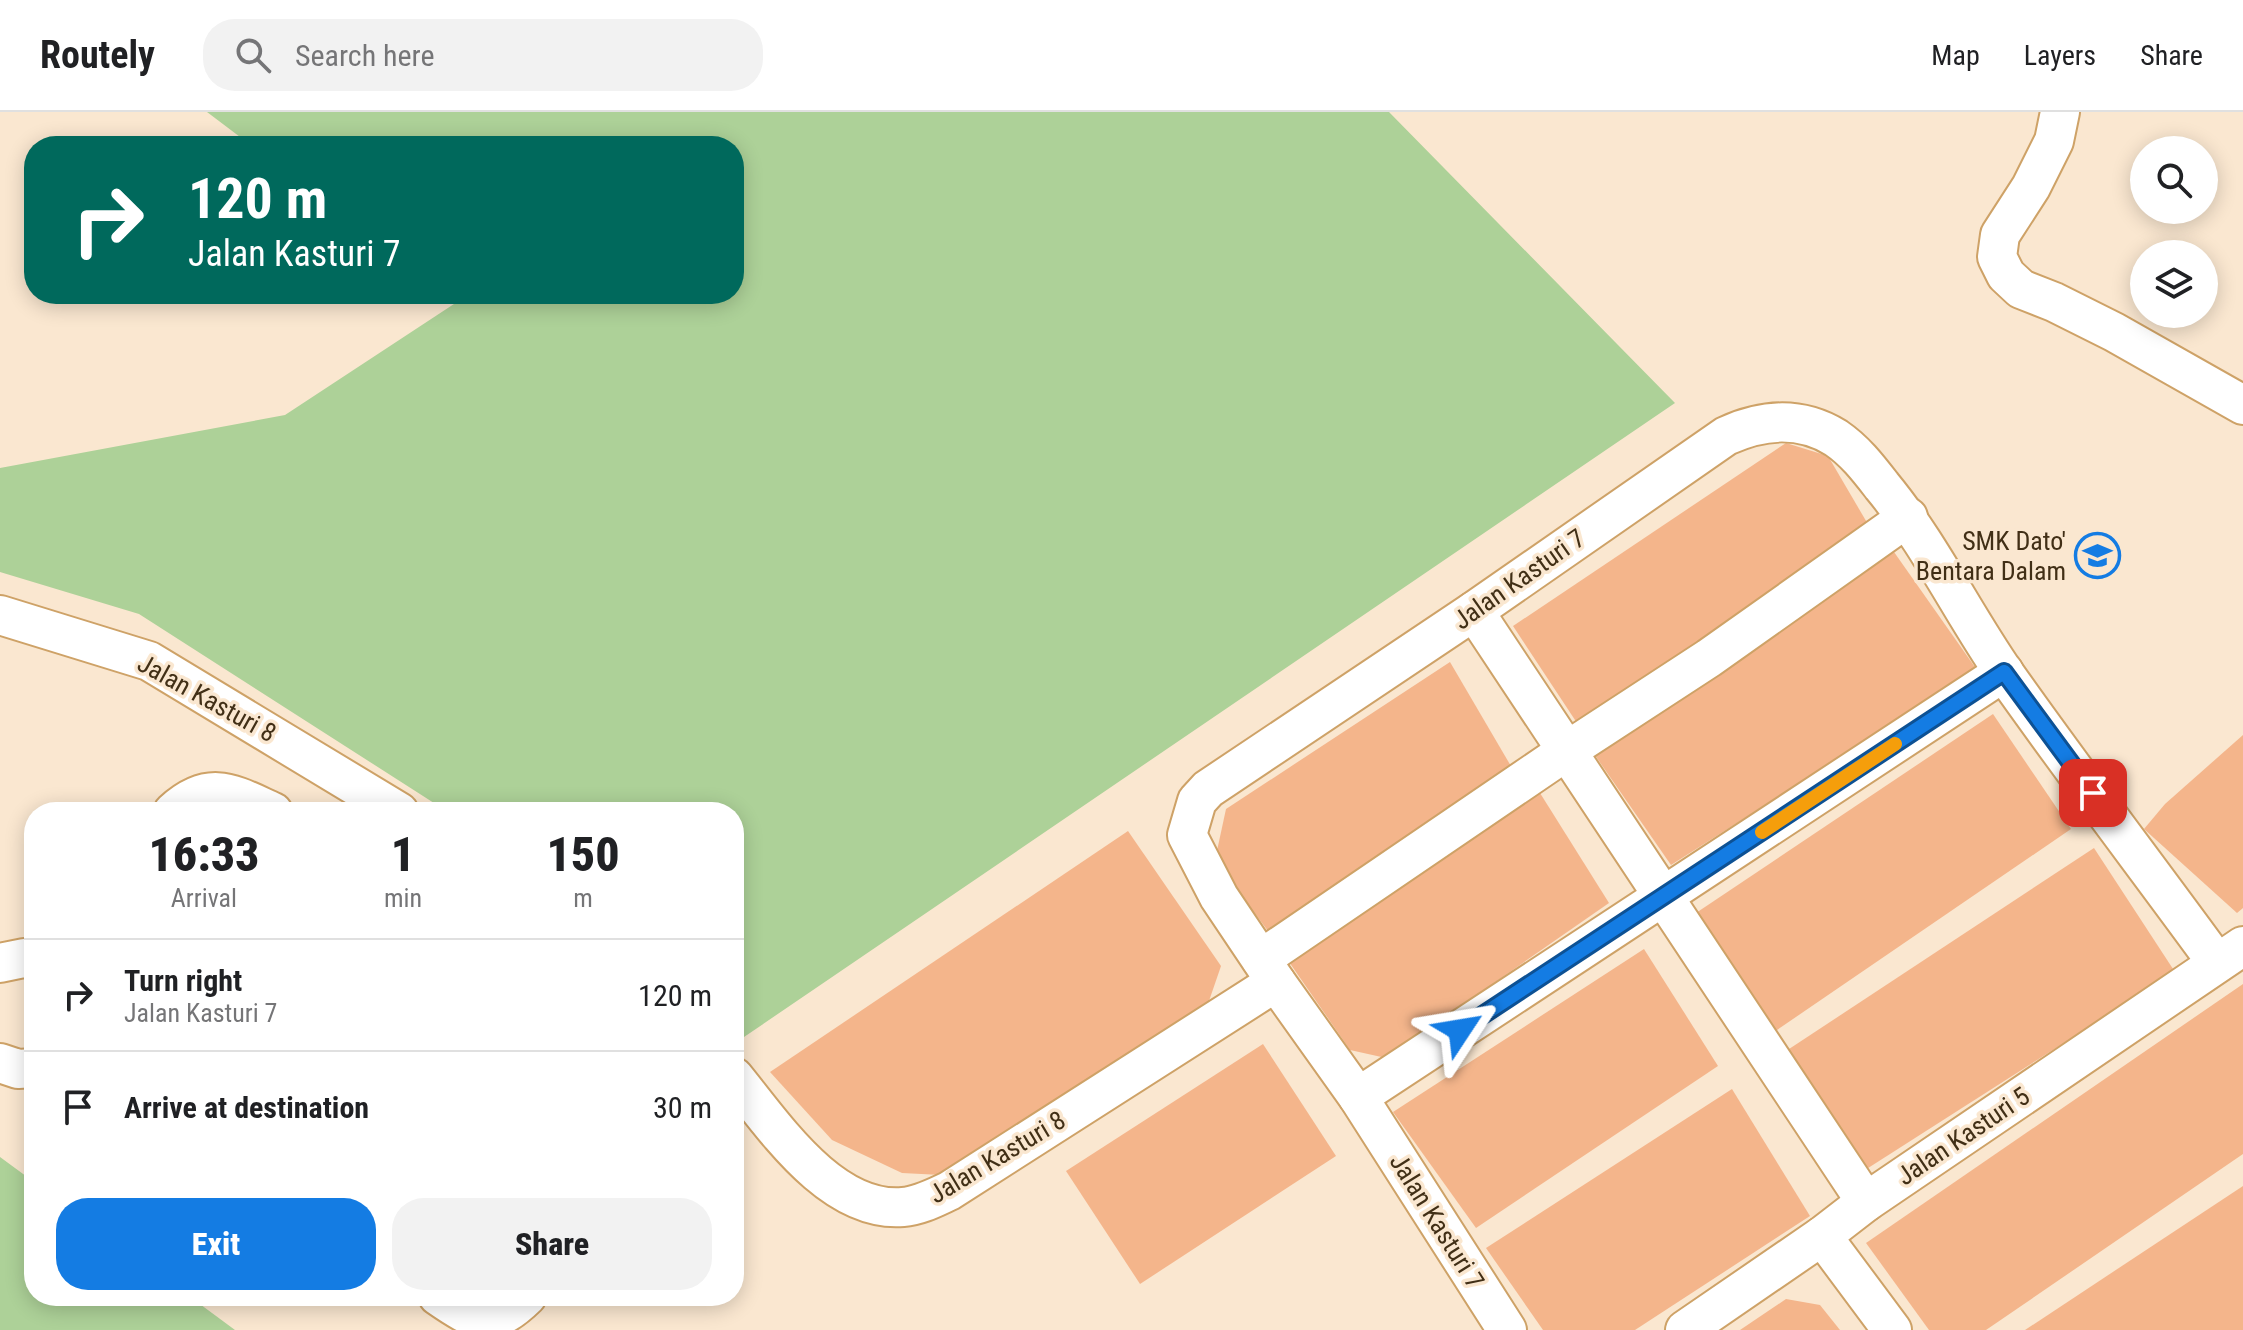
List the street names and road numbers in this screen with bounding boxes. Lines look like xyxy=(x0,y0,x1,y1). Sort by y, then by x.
street label: Jalan Kasturi 7 xyxy=(1448,523,1590,635)
street label: Jalan Kasturi 8 xyxy=(133,648,281,748)
street label: Jalan Kasturi 5 xyxy=(1891,1081,2035,1191)
street label: Jalan Kasturi 8 xyxy=(924,1105,1070,1209)
street label: Jalan Kasturi 7 xyxy=(1384,1148,1490,1294)

